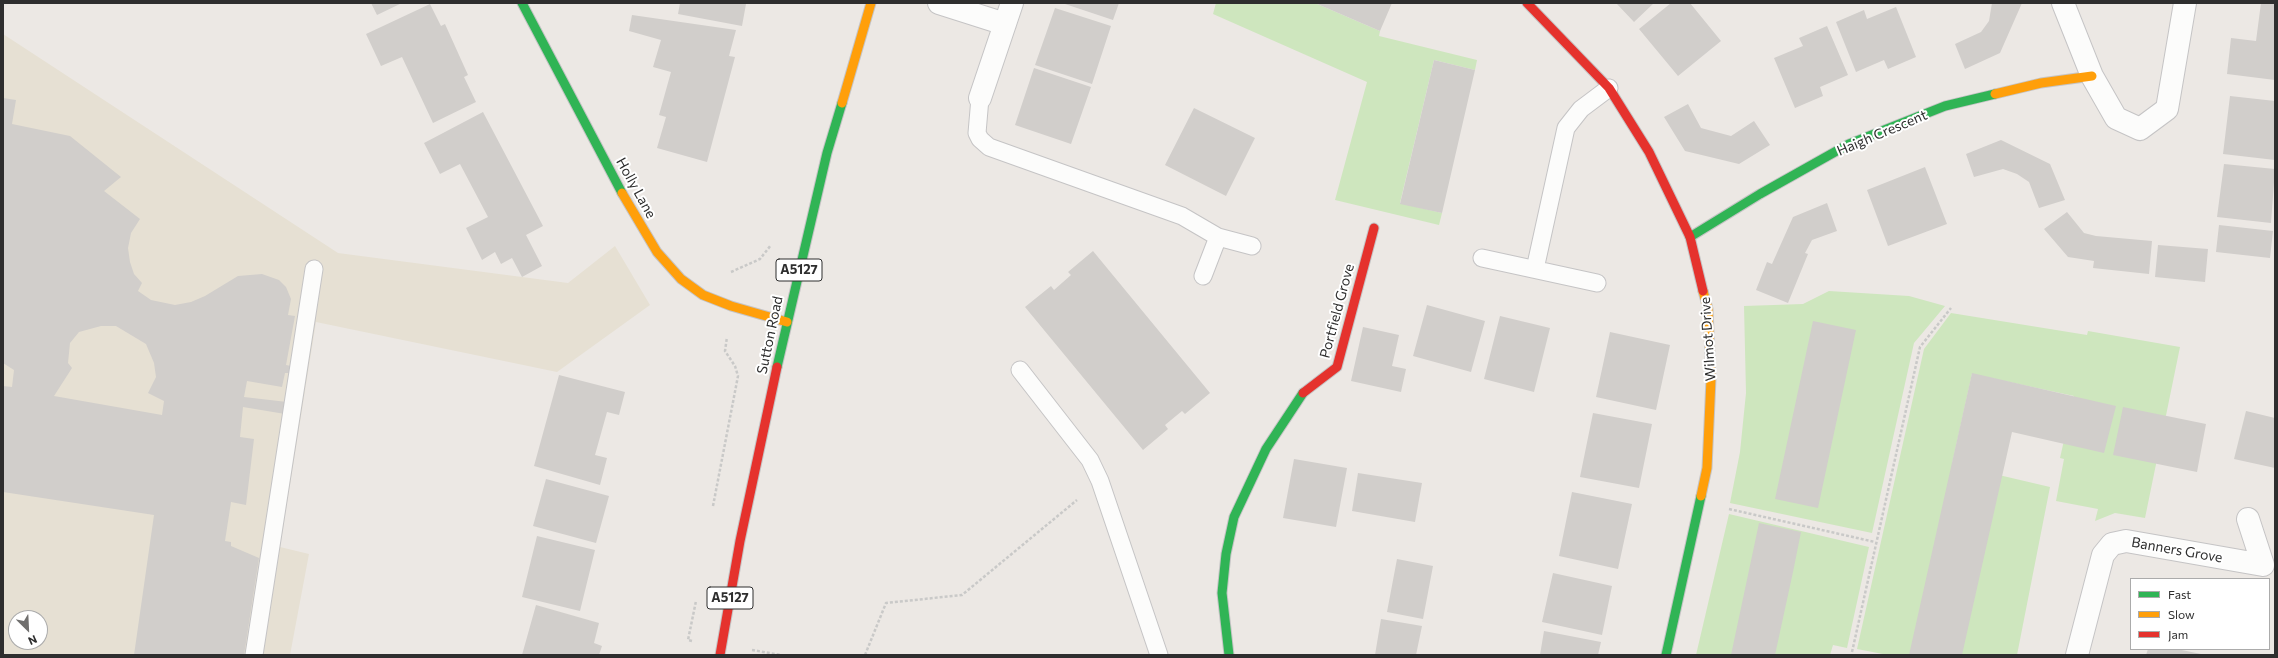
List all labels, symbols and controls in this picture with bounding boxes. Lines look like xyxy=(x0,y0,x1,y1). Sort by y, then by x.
street label: Haigh Crescent xyxy=(1834,106,1930,160)
street label: Holly Lane xyxy=(612,155,660,221)
road number: A5127 xyxy=(776,259,822,281)
street label: Portfield Grove xyxy=(1316,262,1358,360)
street label: Sutton Road xyxy=(754,295,786,375)
street label: Wilmot Drive xyxy=(1697,296,1719,382)
street label: Banners Grove xyxy=(2130,534,2224,566)
legend xyxy=(2130,578,2270,650)
road number: A5127 xyxy=(707,587,753,609)
text: Fast xyxy=(2168,587,2191,601)
text: Slow xyxy=(2168,607,2195,621)
north arrow xyxy=(8,610,48,650)
text: Jam xyxy=(2168,627,2188,641)
text: N xyxy=(26,633,39,648)

